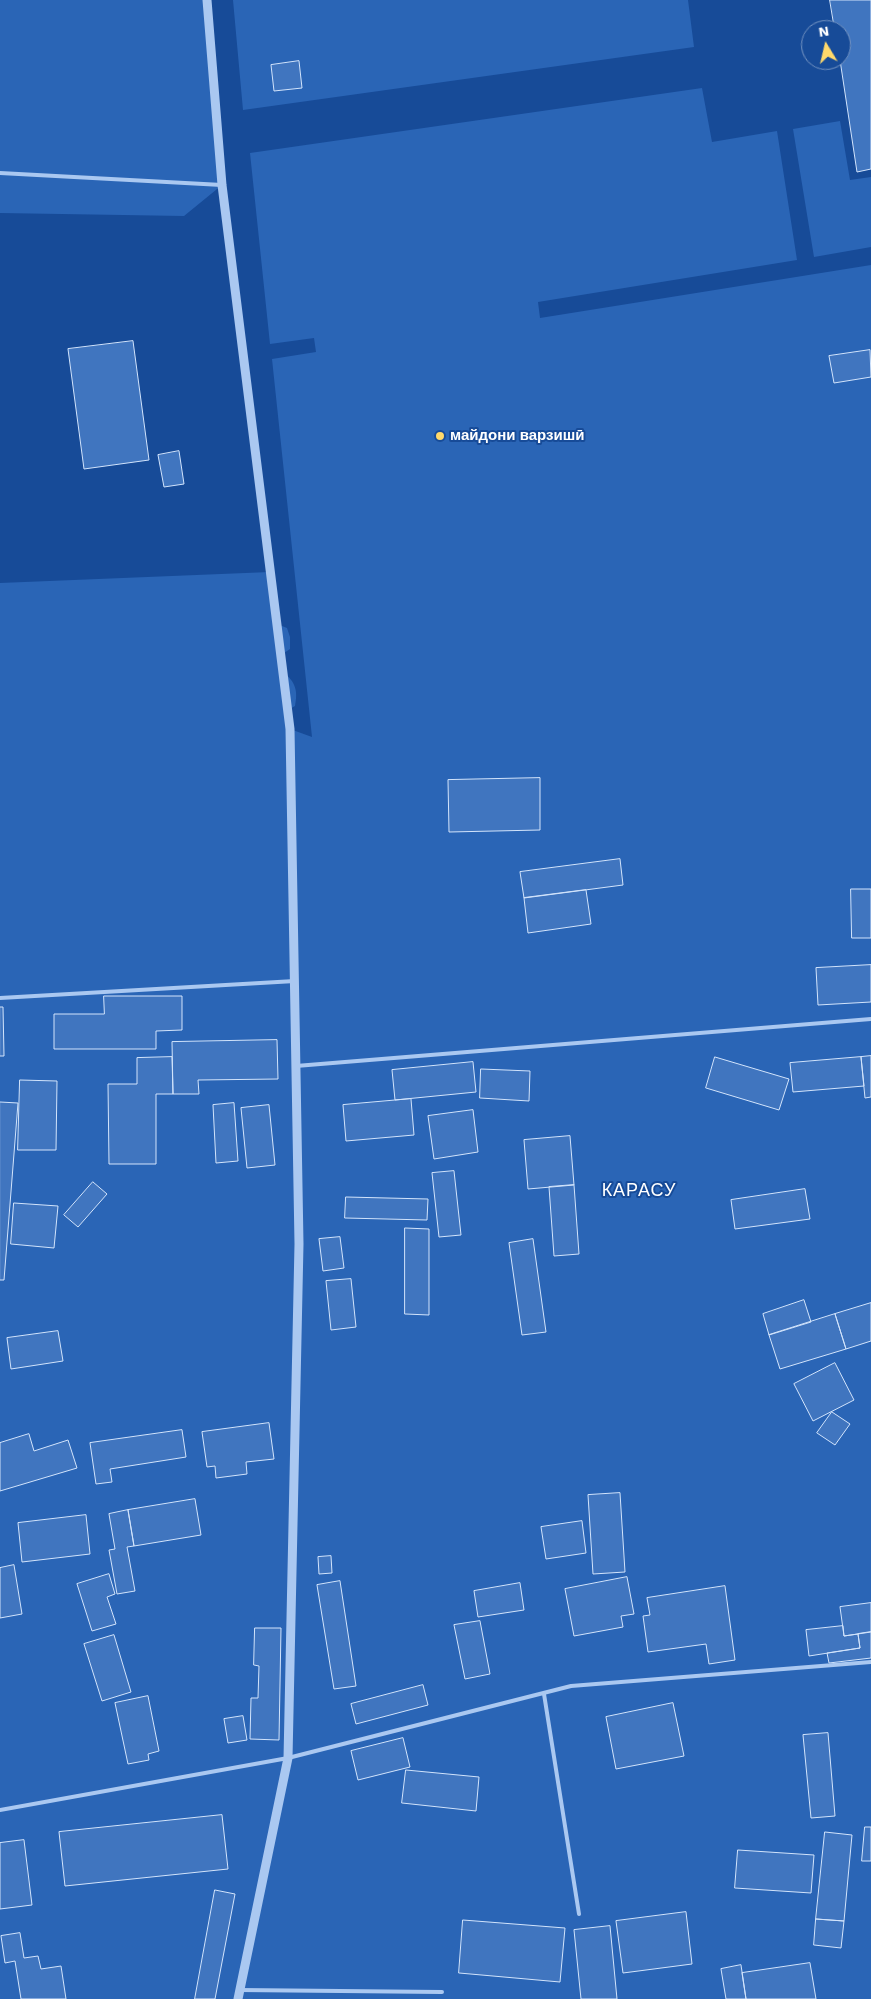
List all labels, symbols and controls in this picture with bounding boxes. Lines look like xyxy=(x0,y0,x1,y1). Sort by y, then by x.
north arrow xyxy=(801,20,851,70)
text: N xyxy=(817,22,830,40)
place label: майдони варзишӣ xyxy=(450,427,584,445)
marker: майдони варзишӣ xyxy=(434,430,446,442)
district label: КАРАСУ xyxy=(601,1180,677,1202)

